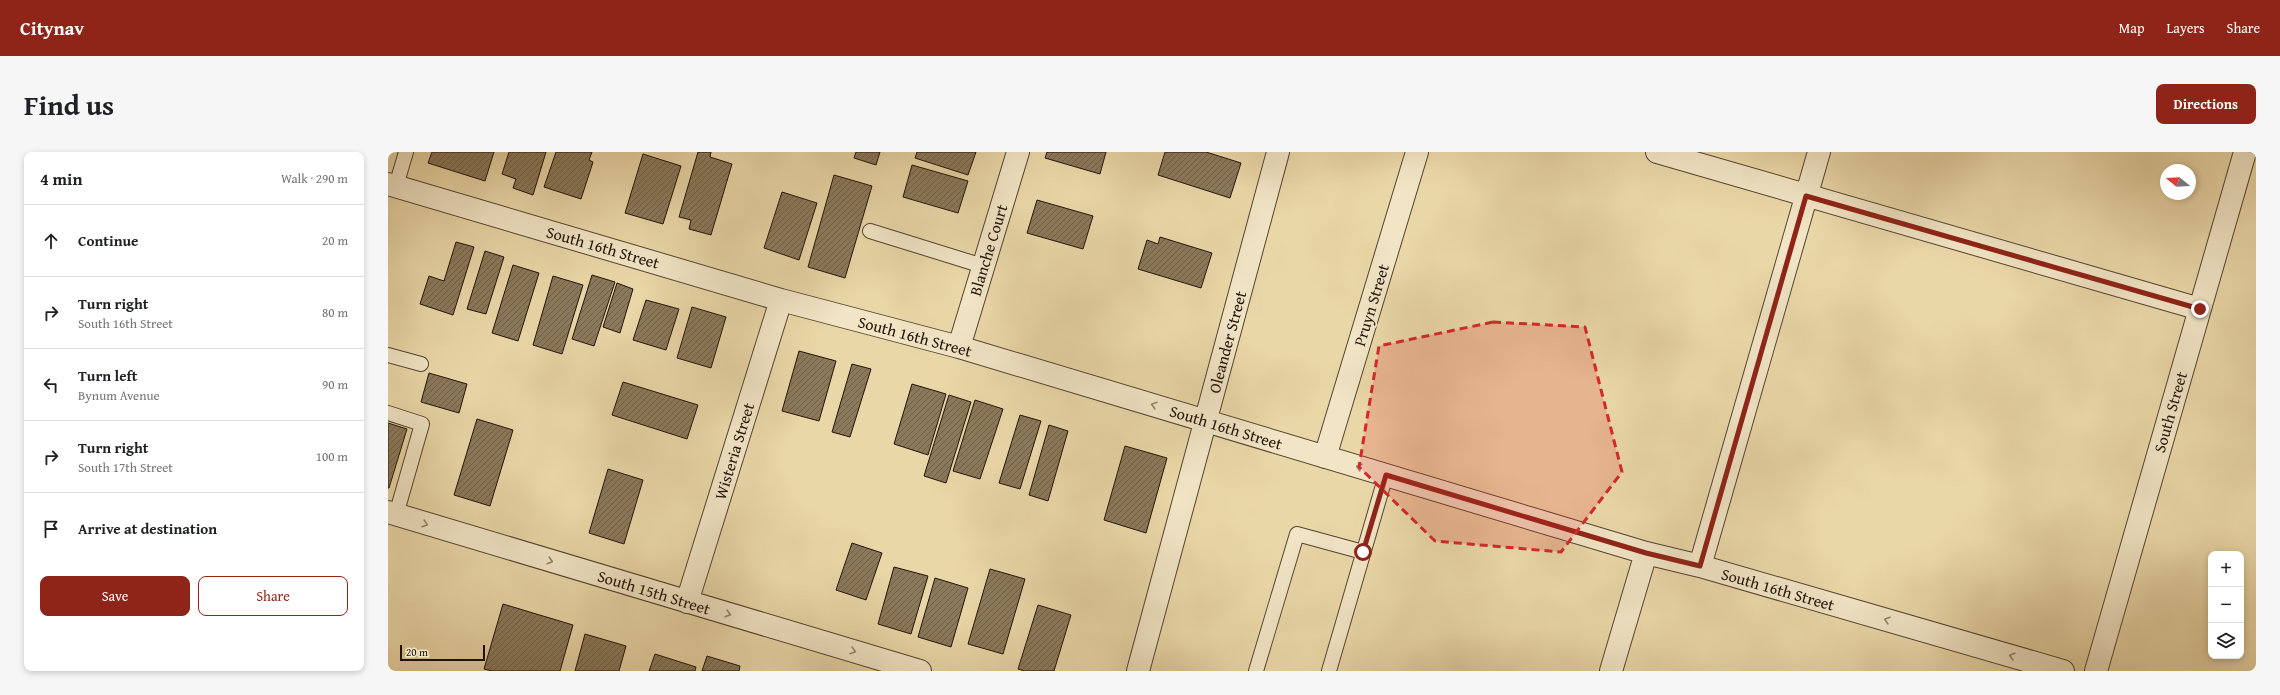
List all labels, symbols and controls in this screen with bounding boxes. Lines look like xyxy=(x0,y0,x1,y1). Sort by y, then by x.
text: Citynav xyxy=(20,14,84,42)
text: Map xyxy=(2119,18,2145,38)
text: Layers xyxy=(2167,18,2205,38)
text: Share xyxy=(2227,18,2260,38)
text: Find us xyxy=(24,84,114,125)
button: Directions xyxy=(2156,84,2256,124)
north arrow xyxy=(2160,164,2196,200)
text: 4 min xyxy=(40,166,82,191)
text: Walk · 290 m xyxy=(281,169,348,188)
street label: Blanche Court xyxy=(963,201,1013,299)
street label: South 16th Street xyxy=(544,219,663,275)
icon: ahead xyxy=(40,230,62,252)
text: Continue xyxy=(78,230,139,251)
text: 20 m xyxy=(322,231,348,250)
street label: Pruyn Street xyxy=(1347,261,1395,349)
street label: Oleander Street xyxy=(1202,288,1252,396)
text: Turn right xyxy=(78,293,149,314)
route end xyxy=(2191,300,2209,318)
icon: right xyxy=(40,302,62,324)
text: 80 m xyxy=(322,303,348,322)
street label: South 16th Street xyxy=(855,309,975,363)
text: South 16th Street xyxy=(78,314,173,333)
text: Turn left xyxy=(78,365,137,386)
street label: South Street xyxy=(2147,368,2193,455)
icon: left xyxy=(40,374,62,396)
text: 90 m xyxy=(322,375,348,394)
text: Bynum Avenue xyxy=(78,386,160,405)
street label: South 16th Street xyxy=(1167,398,1286,456)
street label: Wisteria Street xyxy=(708,399,760,502)
one-way arrow xyxy=(1151,401,1158,410)
text: Turn right xyxy=(78,437,149,458)
icon: right xyxy=(40,446,62,468)
text: 100 m xyxy=(316,447,348,466)
text: South 17th Street xyxy=(78,458,173,477)
one-way arrow xyxy=(1356,463,1363,472)
icon: arrive xyxy=(40,518,62,540)
text: Arrive at destination xyxy=(78,518,217,539)
one-way arrow xyxy=(422,519,429,528)
route start xyxy=(1354,543,1372,561)
map controls xyxy=(2208,551,2244,659)
button: + xyxy=(2208,551,2244,587)
one-way arrow xyxy=(546,556,553,565)
street label: South 16th Street xyxy=(1719,561,1838,617)
street label: South 15th Street xyxy=(595,563,714,621)
button: Save xyxy=(40,576,190,616)
button: Share xyxy=(198,576,348,616)
button: − xyxy=(2208,587,2244,623)
one-way arrow xyxy=(724,609,731,618)
one-way arrow xyxy=(1884,616,1891,625)
button: layers xyxy=(2208,623,2244,659)
scale bar xyxy=(400,643,485,662)
text: 20 m xyxy=(406,644,428,660)
one-way arrow xyxy=(849,646,856,655)
one-way arrow xyxy=(2009,652,2016,661)

